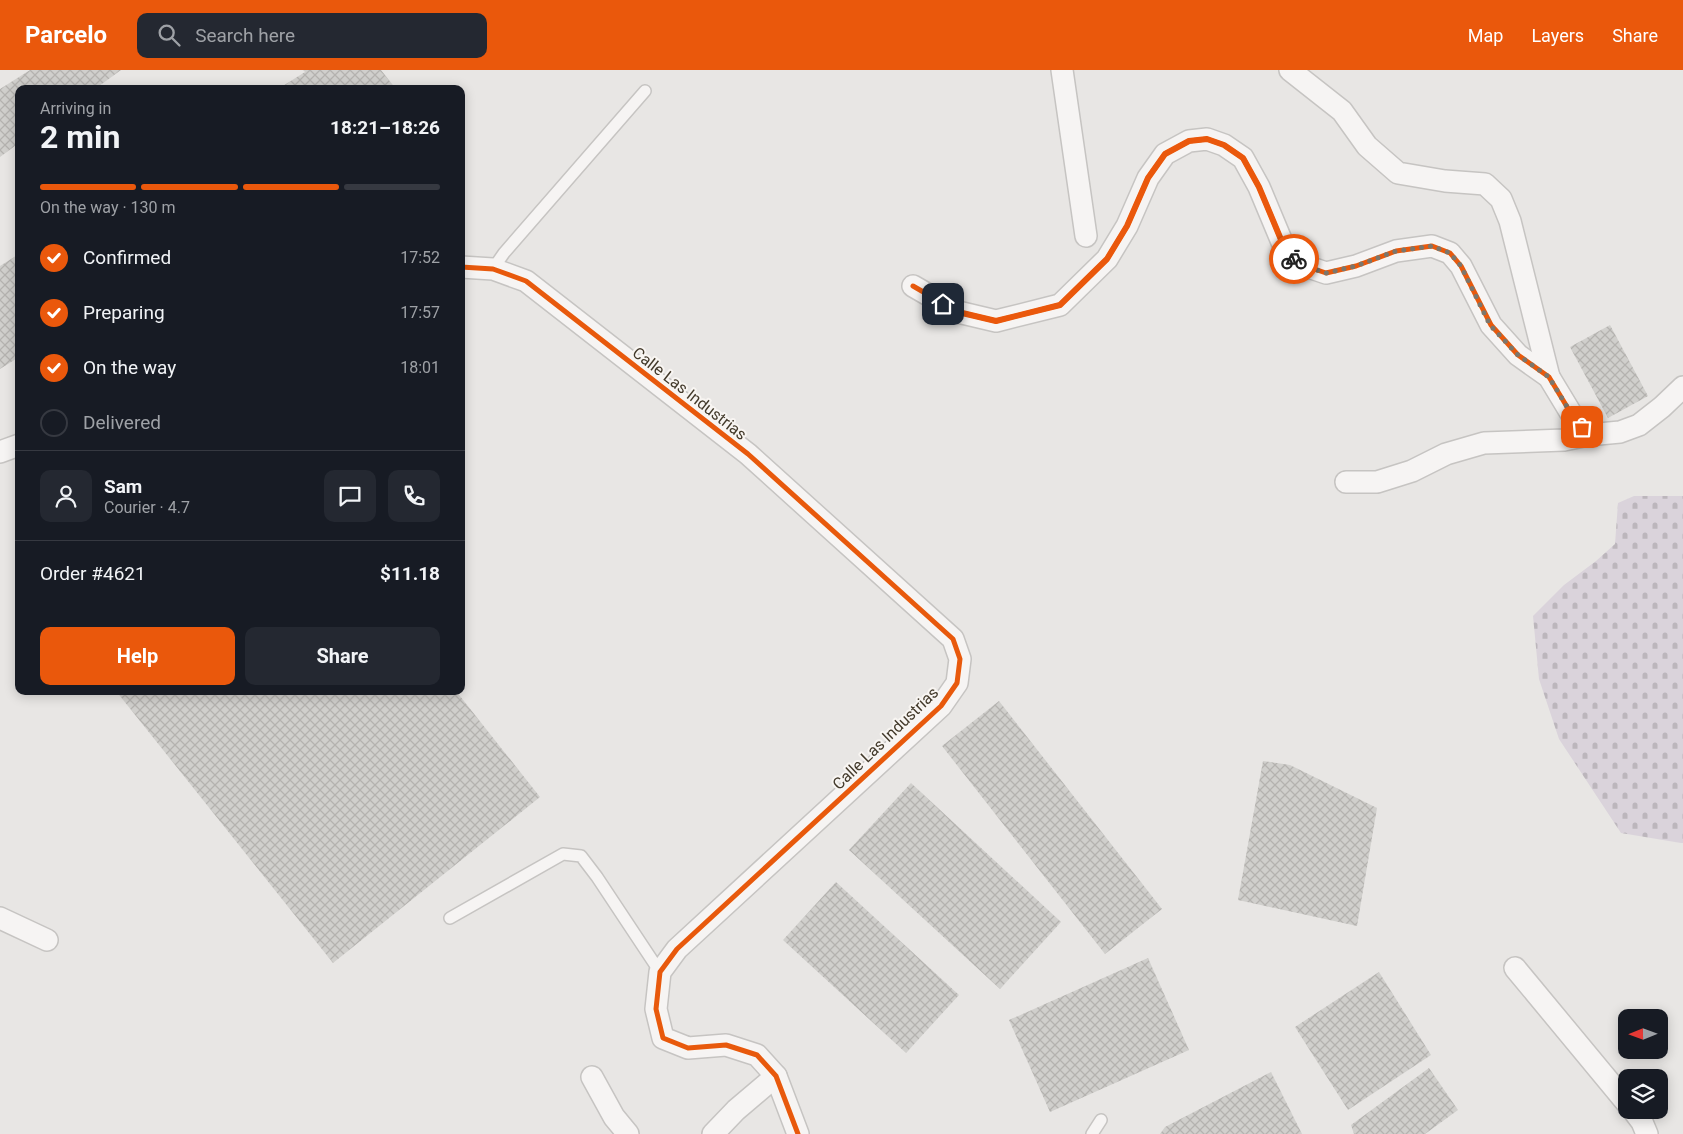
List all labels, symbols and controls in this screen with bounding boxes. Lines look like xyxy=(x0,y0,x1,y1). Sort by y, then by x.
search box xyxy=(137,13,487,58)
text: Parcelo xyxy=(25,21,107,49)
icon: search xyxy=(155,21,183,49)
text: Search here xyxy=(195,24,295,47)
text: Map xyxy=(1468,25,1503,46)
text: Layers xyxy=(1531,25,1584,46)
text: Share xyxy=(1612,25,1658,46)
text: Arriving in xyxy=(40,99,111,118)
text: 18:21–18:26 xyxy=(330,116,440,139)
text: 2 min xyxy=(40,118,120,156)
text: On the way · 130 m xyxy=(40,198,176,217)
courier xyxy=(1269,234,1319,284)
icon: check xyxy=(40,244,68,272)
icon: bike xyxy=(1280,245,1308,273)
text: Confirmed xyxy=(83,246,171,269)
text: 17:52 xyxy=(400,248,440,267)
pin xyxy=(922,283,964,325)
icon: home xyxy=(929,290,957,318)
icon: check xyxy=(40,299,68,327)
text: Preparing xyxy=(83,301,165,324)
text: 17:57 xyxy=(400,303,440,322)
street label: Calle Las Industrias xyxy=(629,343,751,444)
icon: check xyxy=(40,354,68,382)
text: On the way xyxy=(83,356,176,379)
text: 18:01 xyxy=(400,358,440,377)
pin xyxy=(1561,406,1603,448)
text: Delivered xyxy=(83,411,161,434)
icon: bag xyxy=(1568,413,1596,441)
button: person xyxy=(40,470,92,522)
button: chat xyxy=(324,470,376,522)
button: phone xyxy=(388,470,440,522)
text: Sam xyxy=(104,475,142,498)
text: Courier · 4.7 xyxy=(104,498,190,517)
text: Order #4621 xyxy=(40,562,146,585)
text: $11.18 xyxy=(380,562,440,585)
button: Help xyxy=(40,627,235,685)
button: Share xyxy=(245,627,440,685)
street label: Calle Las Industrias xyxy=(829,683,942,794)
north arrow xyxy=(1618,1009,1668,1059)
map controls xyxy=(1618,1009,1668,1119)
button: layers xyxy=(1618,1069,1668,1119)

